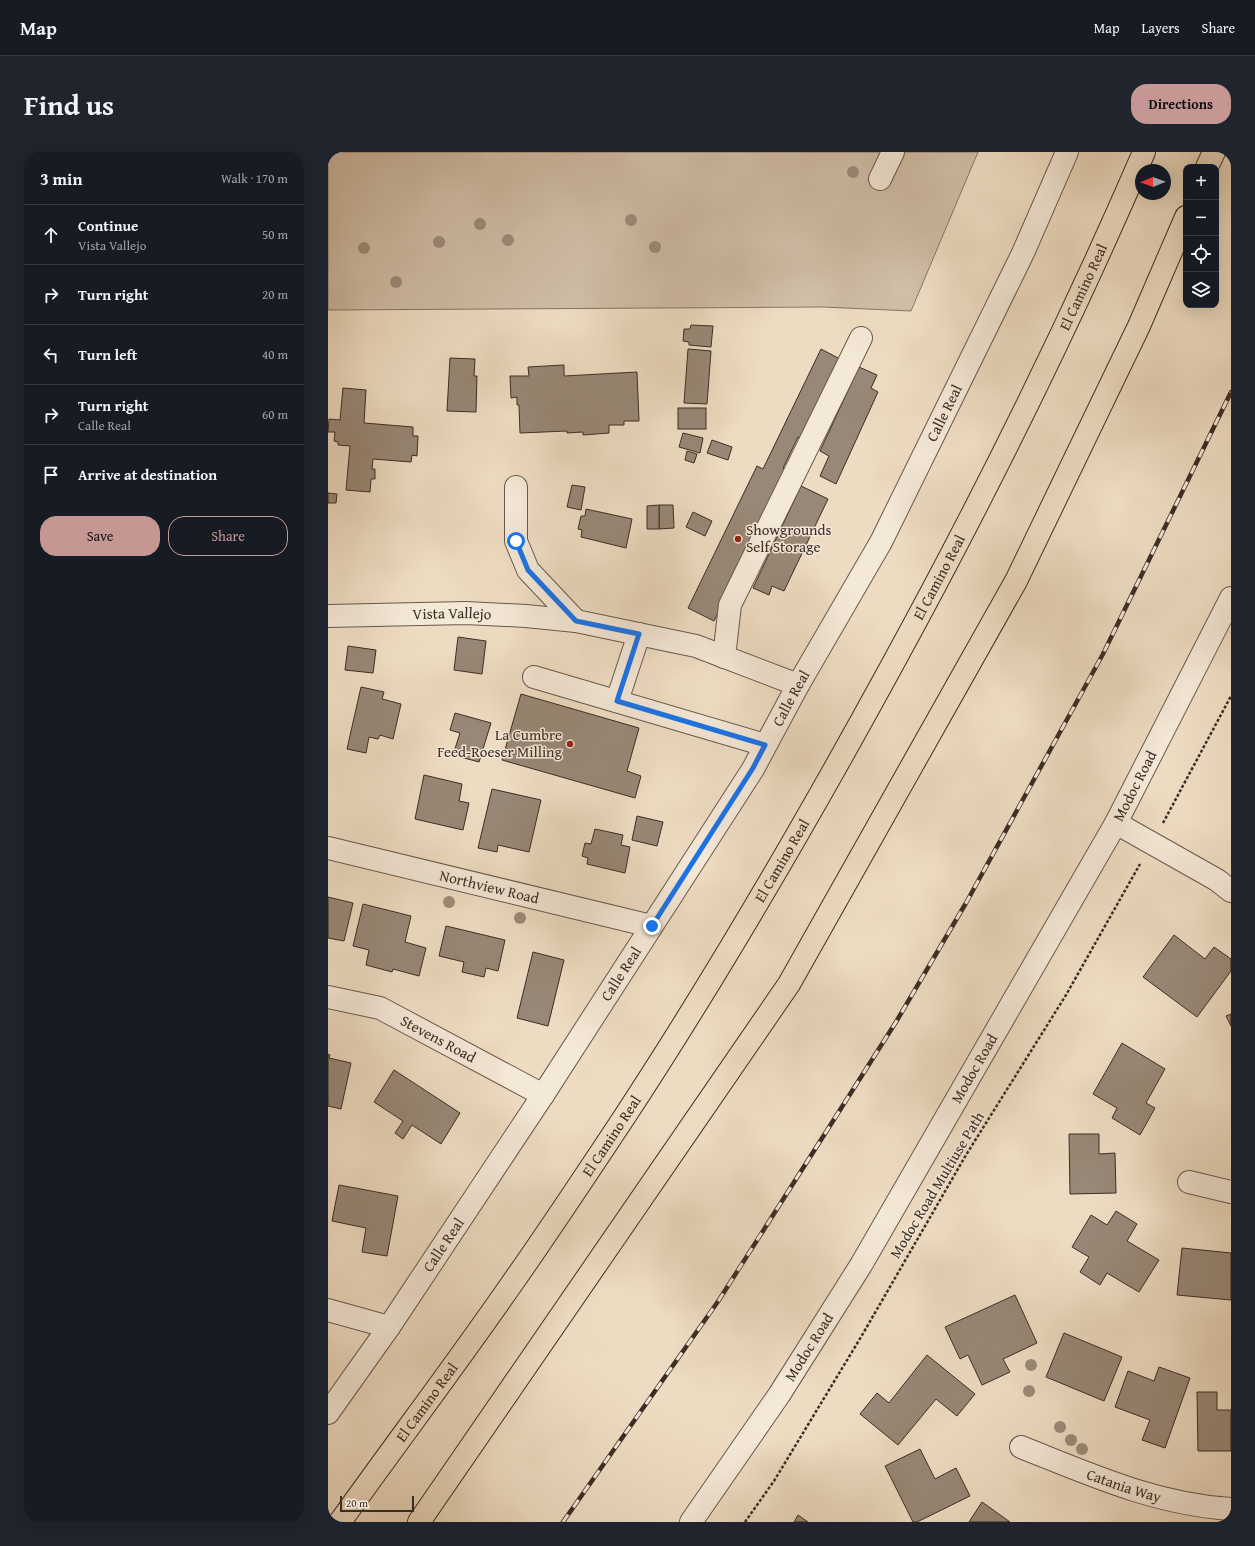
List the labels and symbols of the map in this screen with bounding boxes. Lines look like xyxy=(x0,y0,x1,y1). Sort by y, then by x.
north arrow xyxy=(1135,164,1171,200)
street label: El Camino Real xyxy=(1054,240,1112,334)
street label: Calle Real xyxy=(921,381,967,445)
place label: Showgrounds Self Storage xyxy=(746,519,831,557)
street label: El Camino Real xyxy=(908,531,970,623)
route start xyxy=(507,532,525,550)
marker: Showgrounds Self Storage xyxy=(733,534,743,544)
street label: Vista Vallejo xyxy=(412,602,492,624)
street label: Calle Real xyxy=(767,666,814,730)
place label: La Cumbre Feed-Roeser Milling xyxy=(437,724,563,762)
marker: La Cumbre Feed-Roeser Milling xyxy=(565,739,575,749)
street label: Modoc Road xyxy=(1108,747,1161,825)
street label: El Camino Real xyxy=(749,815,814,906)
street label: Northview Road xyxy=(438,864,541,909)
route end xyxy=(643,917,661,935)
street label: Calle Real xyxy=(595,942,646,1005)
street label: Stevens Road xyxy=(397,1010,480,1067)
street label: Modoc Road xyxy=(946,1030,1002,1107)
street label: El Camino Real xyxy=(577,1091,646,1181)
street label: Modoc Road Multiuse Path xyxy=(884,1107,989,1262)
street label: Calle Real xyxy=(417,1213,469,1276)
street label: Modoc Road xyxy=(779,1309,838,1385)
street label: El Camino Real xyxy=(391,1358,463,1446)
street label: Catania Way xyxy=(1084,1463,1164,1507)
scale bar xyxy=(340,1494,414,1513)

